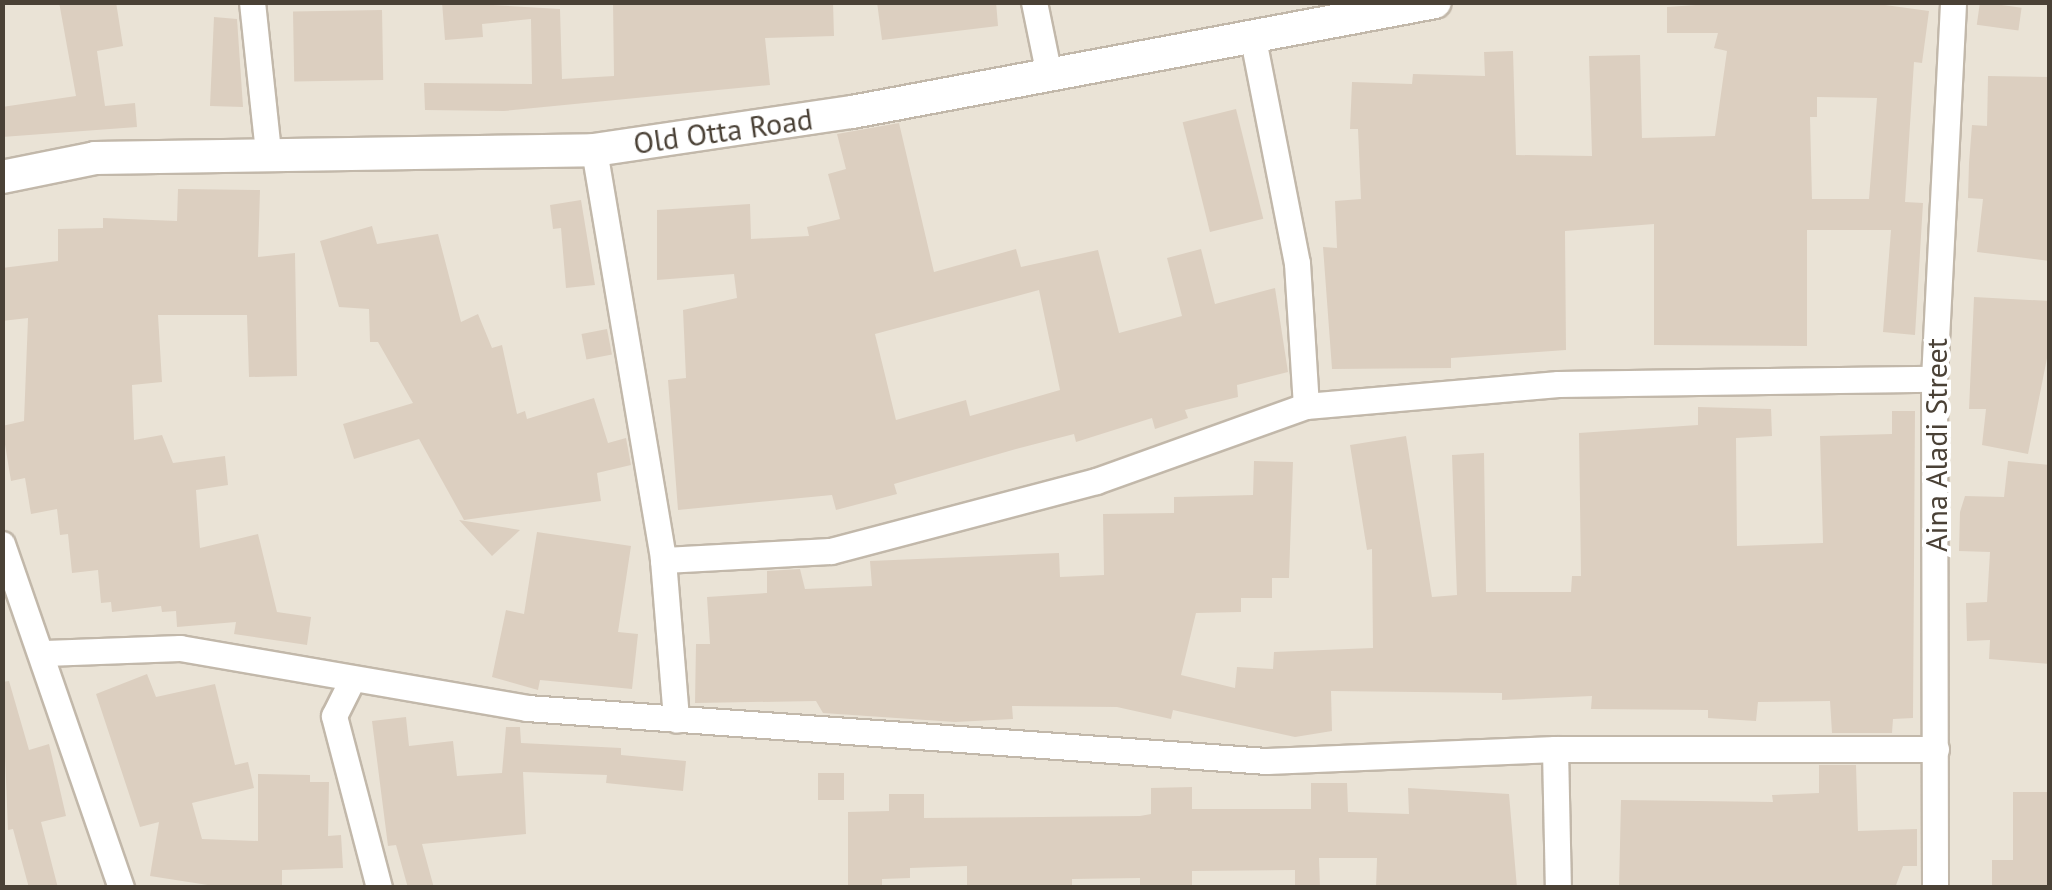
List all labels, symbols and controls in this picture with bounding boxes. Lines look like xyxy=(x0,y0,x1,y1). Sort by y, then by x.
street label: Old Otta Road xyxy=(631,101,815,161)
street label: Aina Aladi Street xyxy=(1918,338,1954,552)

